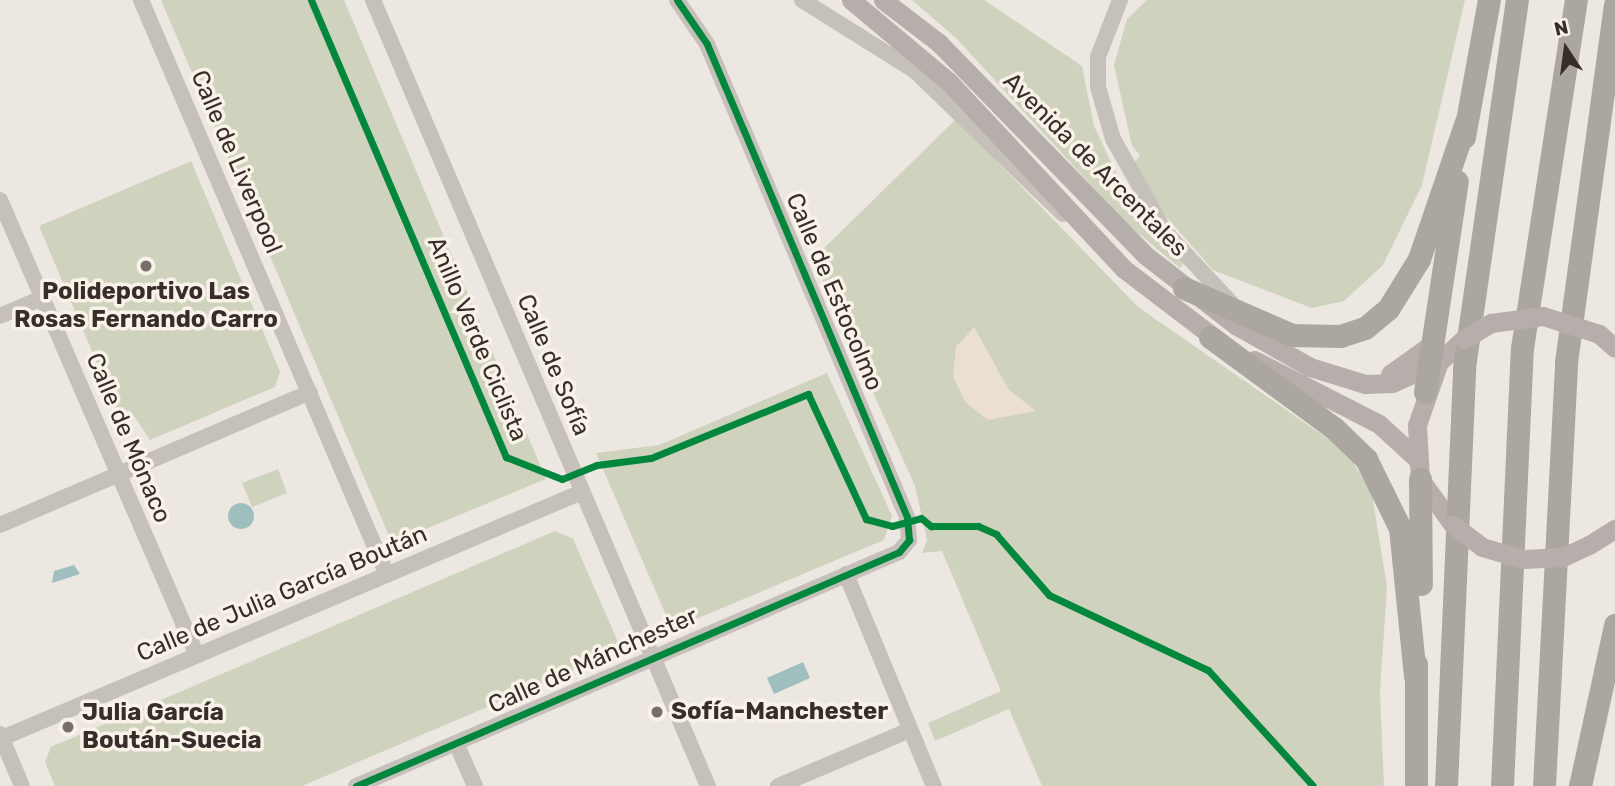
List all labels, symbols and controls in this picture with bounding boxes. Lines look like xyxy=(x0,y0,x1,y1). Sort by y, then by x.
north arrow xyxy=(1531,14,1601,84)
text: N xyxy=(1552,15,1570,41)
street label: Calle de Liverpool xyxy=(184,66,288,258)
street label: Avenida de Arcentales xyxy=(997,67,1193,263)
street label: Calle de Estocolmo xyxy=(779,189,889,395)
street label: Anillo Verde Ciclista xyxy=(421,232,533,446)
marker: Polideportivo Las Rosas Fernando Carro xyxy=(138,258,154,274)
place label: Polideportivo Las Rosas Fernando Carro xyxy=(14,278,278,334)
street label: Calle de Sofía xyxy=(510,290,596,440)
street label: Calle de Mónaco xyxy=(79,349,177,527)
street label: Calle de Julia García Boután xyxy=(133,520,431,668)
street label: Calle de Mánchester xyxy=(484,602,702,720)
place label: Sofía-Manchester xyxy=(671,698,888,726)
place label: Julia García Boután-Suecia xyxy=(82,699,262,755)
marker: Sofía-Manchester xyxy=(649,704,665,720)
marker: Julia García Boután-Suecia xyxy=(60,719,76,735)

